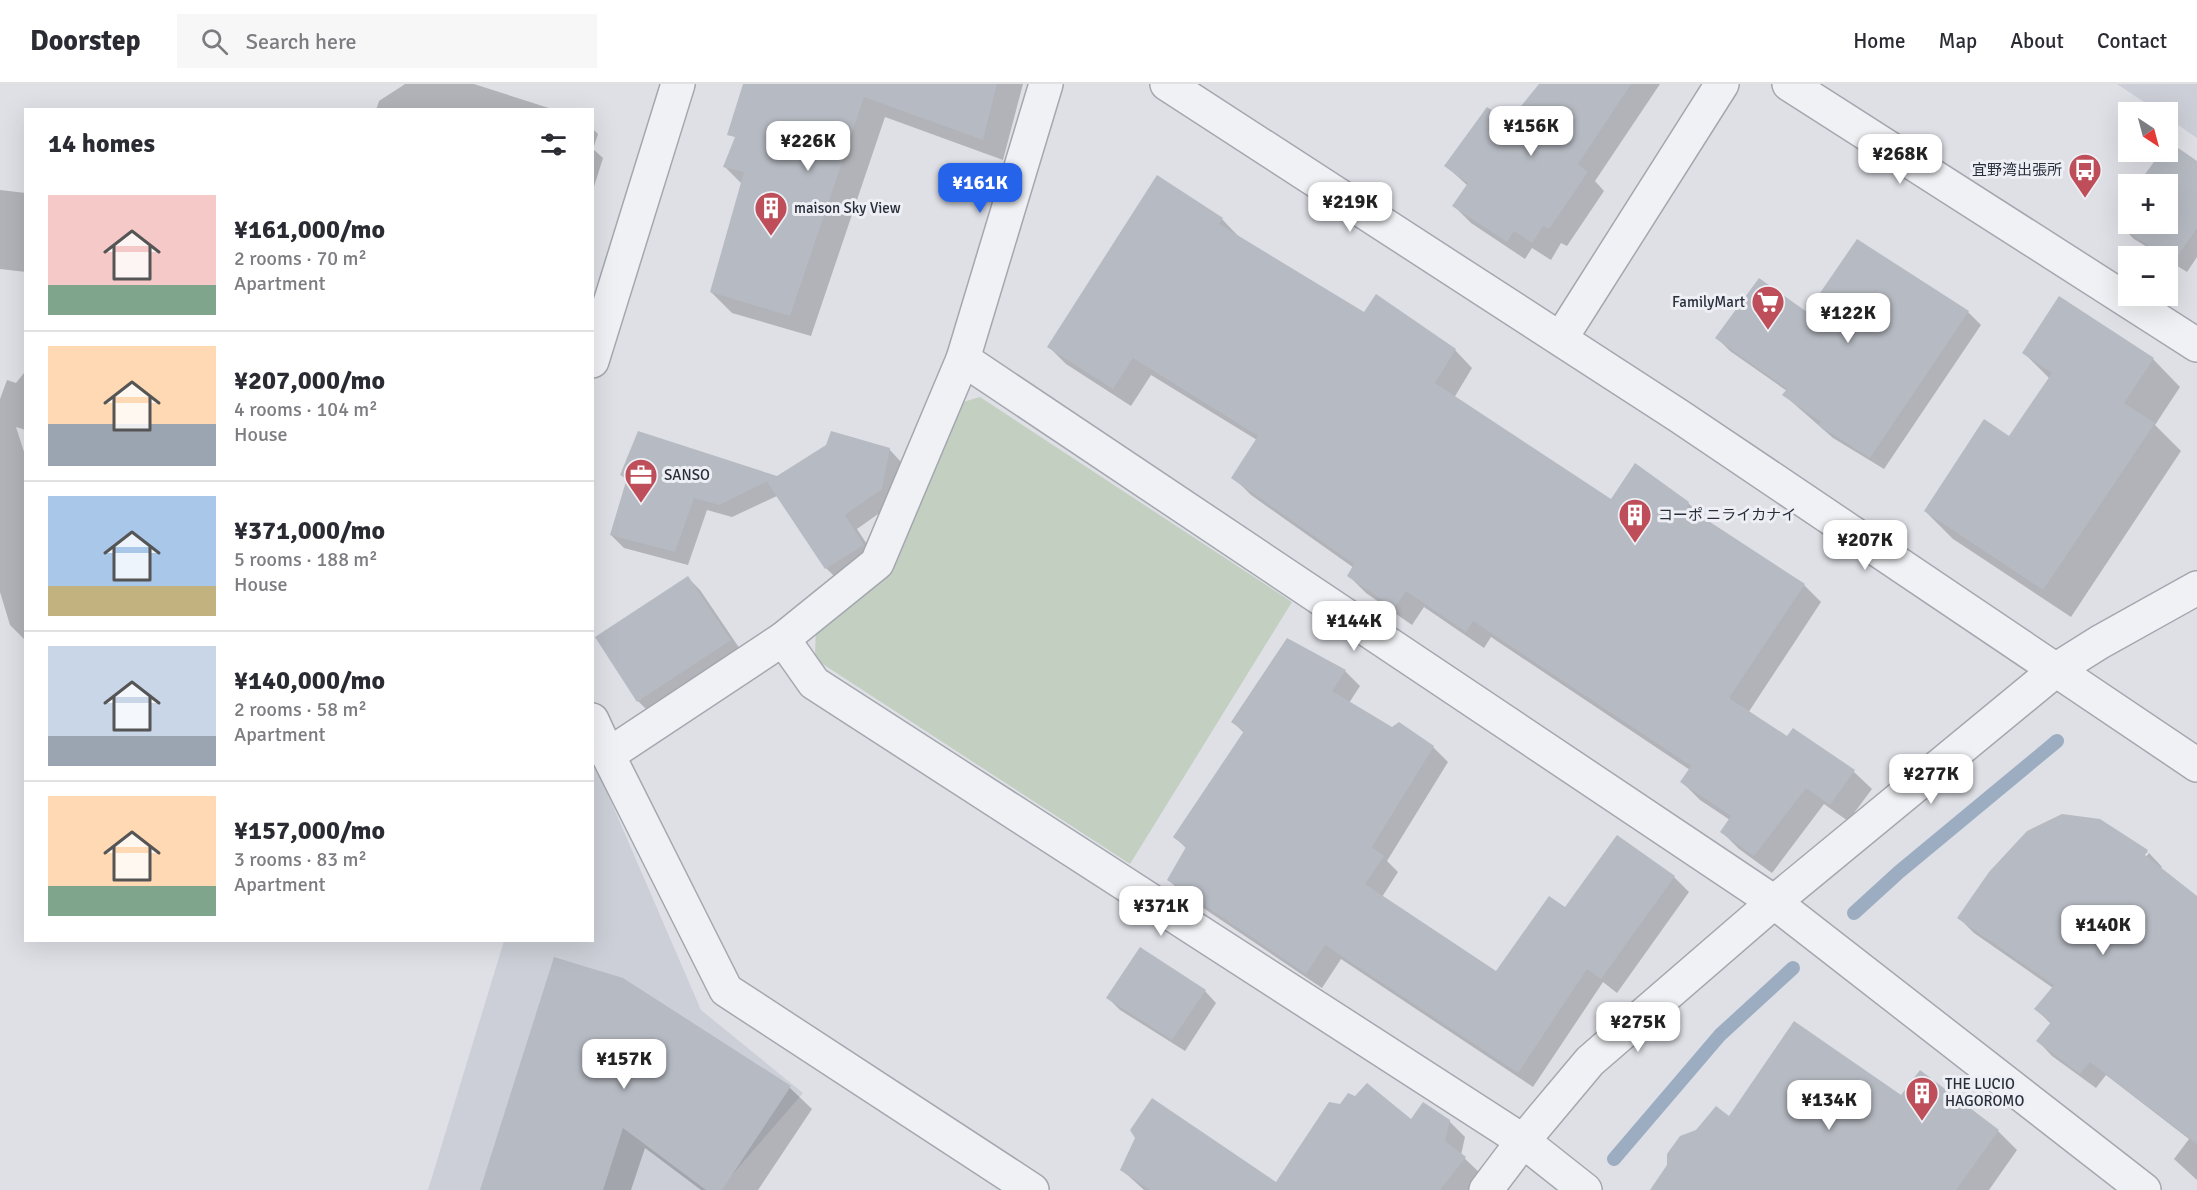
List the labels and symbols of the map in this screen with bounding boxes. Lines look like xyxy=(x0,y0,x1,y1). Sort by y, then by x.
north arrow xyxy=(2118,102,2178,162)
pin: ¥156K xyxy=(1489,106,1573,157)
pin: ¥226K xyxy=(766,121,850,172)
pin: ¥268K xyxy=(1858,134,1942,185)
bus stop icon: 宜野湾出張所 xyxy=(2067,152,2103,199)
place label: 宜野湾出張所 xyxy=(1972,161,2062,179)
pin: ¥161K xyxy=(938,163,1022,214)
pin: ¥219K xyxy=(1308,182,1392,233)
building icon: maison Sky View xyxy=(753,190,789,237)
place label: maison Sky View xyxy=(794,199,901,217)
supermarket icon: FamilyMart xyxy=(1750,284,1786,331)
place label: FamilyMart xyxy=(1672,293,1745,311)
pin: ¥122K xyxy=(1806,293,1890,344)
office icon: SANSO xyxy=(623,457,659,504)
place label: SANSO xyxy=(664,466,710,484)
building icon: コーポ ニライカナイ xyxy=(1617,497,1653,544)
place label: コーポ ニライカナイ xyxy=(1658,506,1796,524)
pin: ¥207K xyxy=(1823,520,1907,571)
pin: ¥144K xyxy=(1312,601,1396,652)
pin: ¥277K xyxy=(1889,754,1973,805)
pin: ¥371K xyxy=(1119,886,1203,937)
pin: ¥140K xyxy=(2061,905,2145,956)
pin: ¥275K xyxy=(1596,1002,1680,1053)
pin: ¥157K xyxy=(582,1039,666,1090)
building icon: THE LUCIO HAGOROMO xyxy=(1904,1075,1940,1122)
place label: THE LUCIO HAGOROMO xyxy=(1945,1075,2024,1110)
pin: ¥134K xyxy=(1787,1080,1871,1131)

